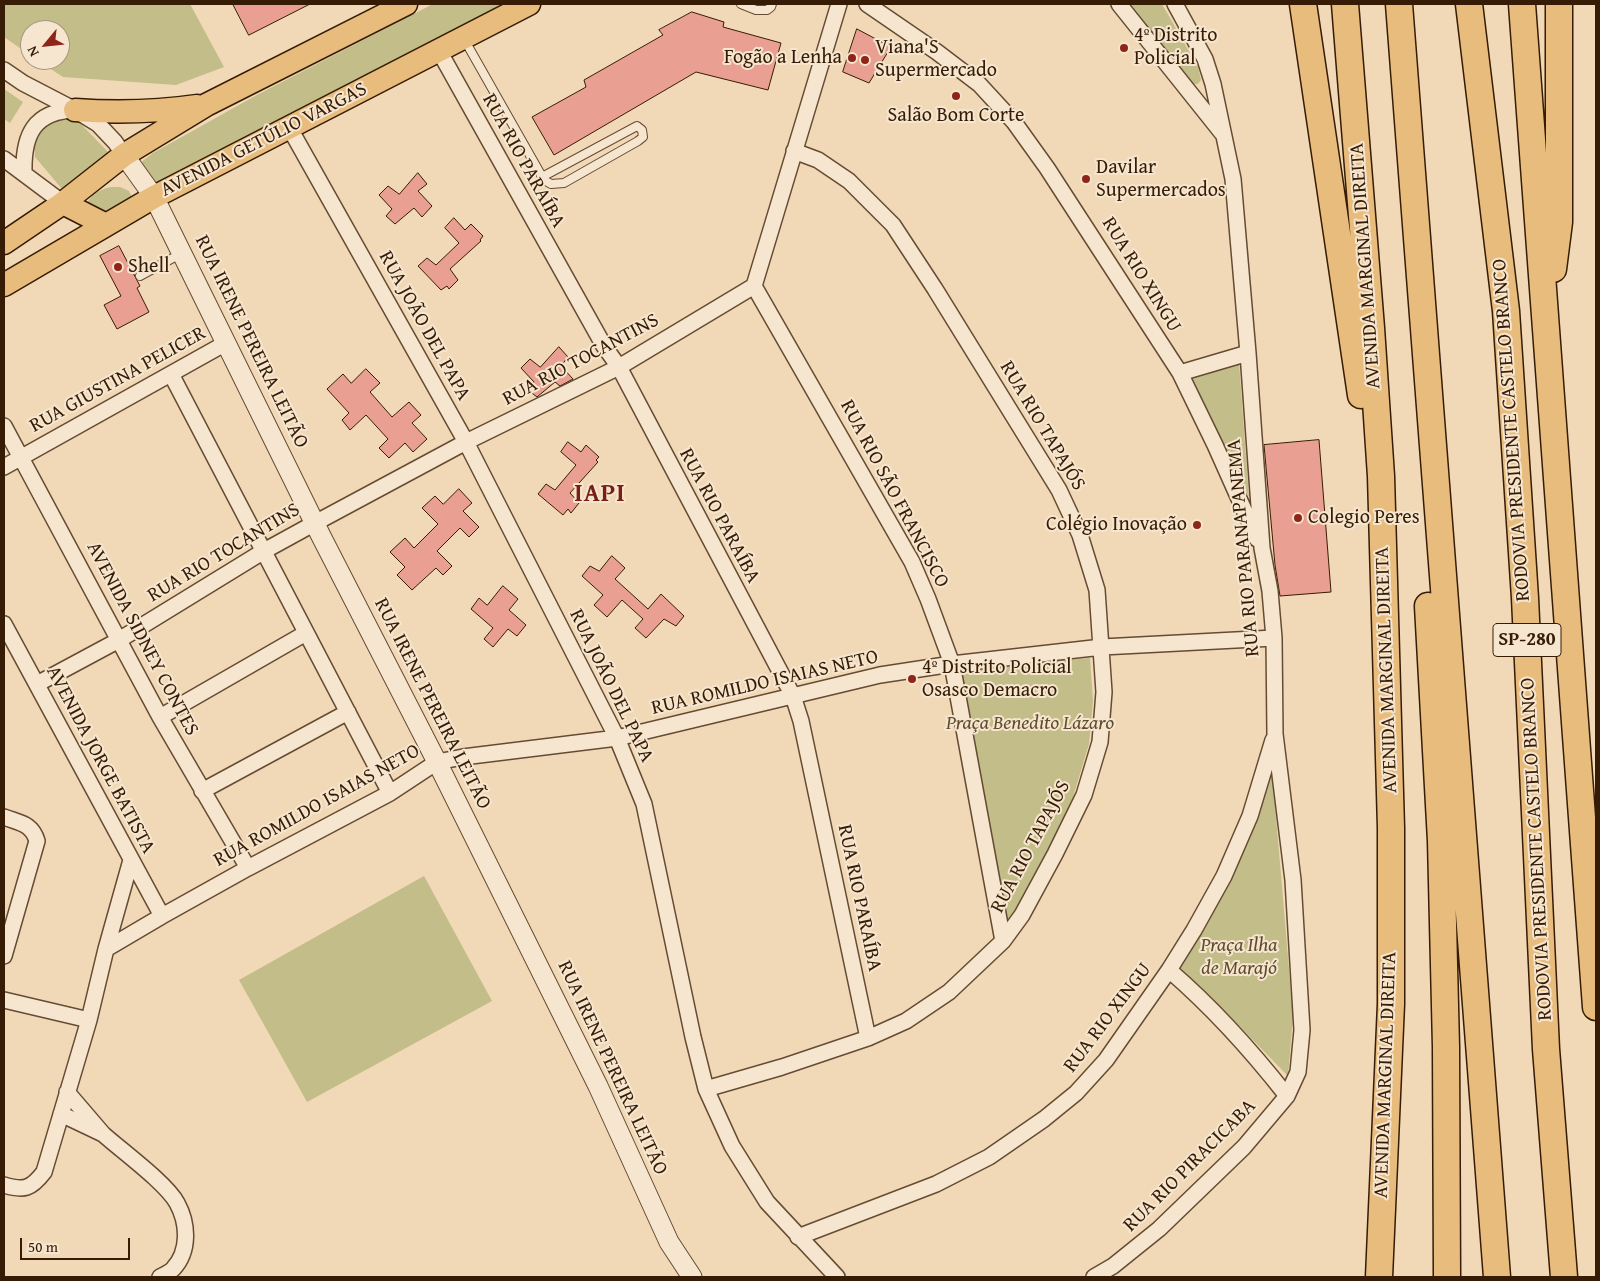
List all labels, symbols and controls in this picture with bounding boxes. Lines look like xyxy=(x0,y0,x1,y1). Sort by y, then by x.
north arrow xyxy=(20,20,70,70)
place label: 4º Distrito Policial xyxy=(1134,24,1218,71)
place label: Viana'S Supermercado xyxy=(875,36,997,83)
marker: 4º Distrito Policial xyxy=(1118,42,1130,54)
text: N xyxy=(22,43,44,60)
place label: Fogão a Lenha xyxy=(724,46,842,70)
marker: Fogão a Lenha xyxy=(846,52,858,64)
marker: Viana'S Supermercado xyxy=(859,54,871,66)
street label: AVENIDA GETÚLIO VARGAS xyxy=(157,77,371,203)
street label: RUA RIO PARAÍBA xyxy=(476,90,570,232)
marker: Salão Bom Corte xyxy=(950,90,962,102)
place label: Salão Bom Corte xyxy=(888,104,1024,128)
street label: AVENIDA MARGINAL DIREITA xyxy=(1345,142,1387,390)
place label: Davilar Supermercados xyxy=(1096,156,1226,203)
marker: Davilar Supermercados xyxy=(1080,173,1092,185)
street label: RUA RIO XINGU xyxy=(1096,213,1186,337)
street label: RUA IRENE PEREIRA LEITÃO xyxy=(189,232,313,452)
street label: RUA JOÃO DEL PAPA xyxy=(373,247,475,405)
place label: Shell xyxy=(128,255,170,279)
street label: RODOVIA PRESIDENTE CASTELO BRANCO xyxy=(1488,258,1536,602)
marker: Shell xyxy=(112,261,124,273)
street label: RUA RIO TOCANTINS xyxy=(499,309,663,411)
street label: RUA GIUSTINA PELICER xyxy=(26,322,210,438)
street label: RUA RIO TAPAJÓS xyxy=(994,357,1090,495)
street label: RUA RIO SÃO FRANCISCO xyxy=(834,396,954,592)
street label: RUA RIO PARANAPANEMA xyxy=(1223,438,1265,658)
street label: RUA RIO PARAÍBA xyxy=(673,444,765,588)
district label: IAPI xyxy=(574,480,626,510)
street label: RUA RIO TOCANTINS xyxy=(143,498,305,608)
place label: Colegio Peres xyxy=(1308,506,1420,530)
marker: Colegio Peres xyxy=(1292,512,1304,524)
place label: Colégio Inovação xyxy=(1046,513,1187,537)
marker: Colégio Inovação xyxy=(1191,519,1203,531)
street label: AVENIDA SIDNEY CONTES xyxy=(81,538,203,740)
street label: AVENIDA MARGINAL DIREITA xyxy=(1371,546,1403,794)
street label: RUA IRENE PEREIRA LEITÃO xyxy=(368,594,496,814)
street label: RUA JOÃO DEL PAPA xyxy=(564,606,658,766)
road number: SP-280 xyxy=(1493,624,1561,656)
street label: RUA ROMILDO ISAIAS NETO xyxy=(649,645,881,721)
place label: 4º Distrito Policial Osasco Demacro xyxy=(922,656,1072,703)
street label: AVENIDA JORGE BATISTA xyxy=(40,662,160,858)
marker: 4º Distrito Policial Osasco Demacro xyxy=(906,673,918,685)
street label: RODOVIA PRESIDENTE CASTELO BRANCO xyxy=(1516,677,1558,1021)
park label: Praça Benedito Lázaro xyxy=(946,712,1114,736)
street label: RUA ROMILDO ISAIAS NETO xyxy=(210,739,424,873)
street label: RUA RIO TAPAJÓS xyxy=(986,777,1076,917)
street label: RUA RIO PARAÍBA xyxy=(832,822,886,974)
park label: Praça Ilha de Marajó xyxy=(1200,934,1278,981)
street label: AVENIDA MARGINAL DIREITA xyxy=(1370,951,1402,1199)
street label: RUA IRENE PEREIRA LEITÃO xyxy=(552,957,672,1179)
street label: RUA RIO XINGU xyxy=(1059,958,1157,1078)
street label: RUA RIO PIRACICABA xyxy=(1119,1095,1261,1237)
scale bar xyxy=(22,1228,132,1260)
text: 50 m xyxy=(28,1236,58,1257)

